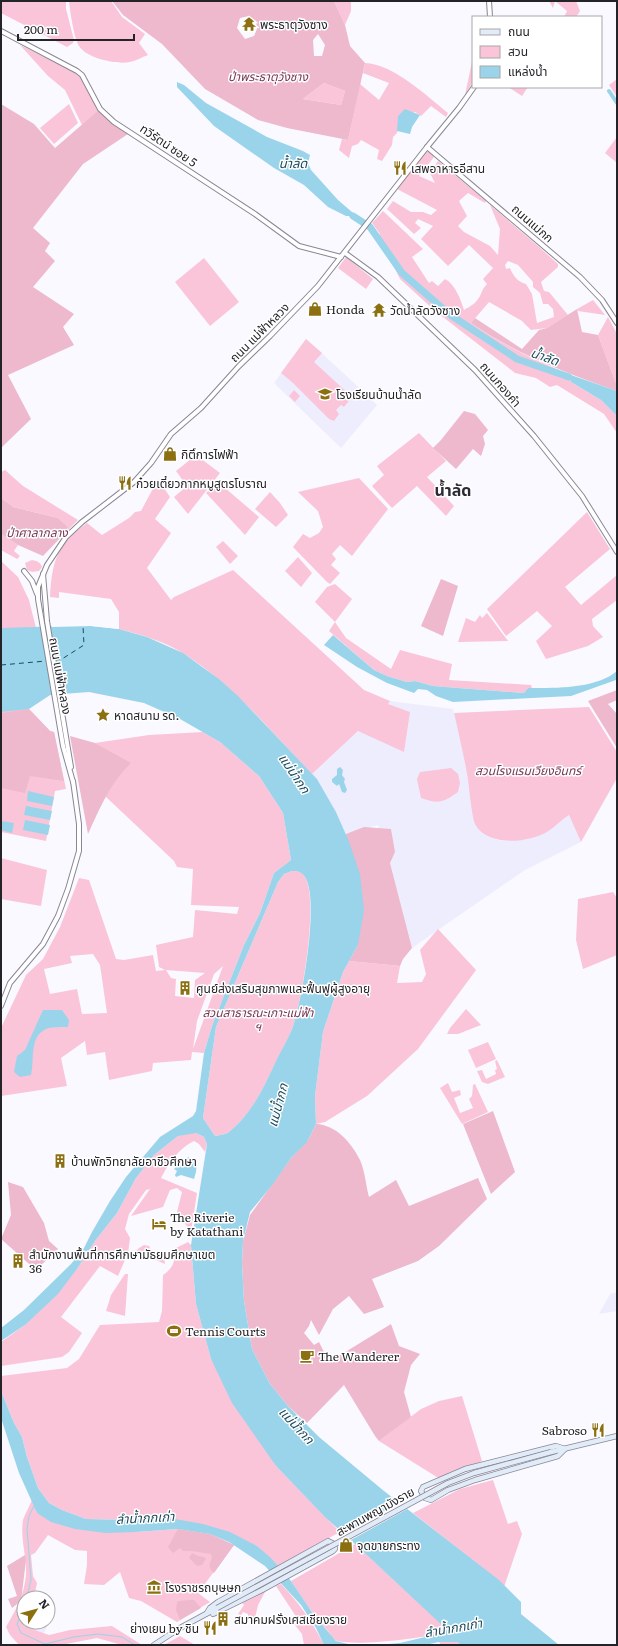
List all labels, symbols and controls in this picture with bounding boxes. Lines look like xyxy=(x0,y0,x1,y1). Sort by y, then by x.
place label: พระธาตุวังซาง xyxy=(260,15,328,33)
scale bar xyxy=(18,16,134,42)
temple icon: พระธาตุวังซาง xyxy=(241,16,257,32)
legend xyxy=(472,16,602,88)
text: 200 m xyxy=(24,20,58,38)
text: ถนน xyxy=(508,22,530,40)
text: สวน xyxy=(508,42,528,60)
text: แหล่งน้ำ xyxy=(508,62,547,80)
park label: ป่าพระธาตุวังซาง xyxy=(228,67,308,85)
street label: ทวีรัตน์ ซอย 5 xyxy=(137,119,201,171)
water label: น้ำลัด xyxy=(279,153,308,172)
place label: เสพอาหารอีสาน xyxy=(411,159,485,177)
restaurant icon: เสพอาหารอีสาน xyxy=(392,160,408,176)
street label: ถนนแม่กก xyxy=(508,200,558,246)
street label: ถนน แม่ฟ้าหลวง xyxy=(225,298,293,366)
place label: Honda xyxy=(326,300,365,318)
shop icon: Honda xyxy=(307,301,323,317)
place label: วัดน้ำลัดวังซาง xyxy=(390,301,460,319)
temple icon: วัดน้ำลัดวังซาง xyxy=(371,302,387,318)
water label: น้ำลัด xyxy=(528,342,563,370)
street label: ถนนกองคำ xyxy=(476,357,526,411)
place label: โรงเรียนบ้านน้ำลัด xyxy=(336,385,422,403)
school or university icon: โรงเรียนบ้านน้ำลัด xyxy=(317,386,333,402)
place label: กิติ์การไฟฟ้า xyxy=(181,445,238,463)
shop icon: กิติ์การไฟฟ้า xyxy=(162,446,178,462)
place label: ก๋วยเตี๋ยวกากหมูสูตรโบราณ xyxy=(136,474,267,492)
restaurant icon: ก๋วยเตี๋ยวกากหมูสูตรโบราณ xyxy=(117,475,133,491)
district label: น้ำลัด xyxy=(434,477,472,501)
park label: ป่าศาลากลาง xyxy=(6,523,68,541)
street label: ถนน แม่ฟ้าหลวง xyxy=(45,636,77,716)
place label: หาดสนาม รด. xyxy=(114,706,179,724)
place icon: หาดสนาม รด. xyxy=(95,707,111,723)
water label: แม่น้ำกก xyxy=(275,749,316,798)
park label: สวนโรงแรมเวียงอินทร์ xyxy=(475,761,584,779)
place label: ศูนย์ส่งเสริมสุขภาพและฟื้นฟูผู้สูงอายุ xyxy=(196,979,370,997)
building icon: ศูนย์ส่งเสริมสุขภาพและฟื้นฟูผู้สูงอายุ xyxy=(177,980,193,996)
park label: สวนสาธารณะเกาะแม่ฟ้า ฯ xyxy=(203,1003,315,1035)
water label: แม่น้ำกก xyxy=(262,1080,292,1129)
place label: บ้านพักวิทยาลัยอาชีวศึกษา xyxy=(71,1152,197,1170)
building icon: บ้านพักวิทยาลัยอาชีวศึกษา xyxy=(52,1153,68,1169)
place label: The Riverie by Katathani xyxy=(170,1208,243,1240)
hotel icon: The Riverie by Katathani xyxy=(151,1216,167,1232)
place label: สำนักงานพื้นที่การศึกษามัธยมศึกษาเขต 36 xyxy=(29,1245,215,1277)
building icon: สำนักงานพื้นที่การศึกษามัธยมศึกษาเขต 36 xyxy=(10,1253,26,1269)
place label: Tennis Courts xyxy=(185,1322,266,1340)
sports icon: Tennis Courts xyxy=(166,1323,182,1339)
place label: The Wanderer xyxy=(318,1347,400,1365)
cafe icon: The Wanderer xyxy=(299,1348,315,1364)
water label: แม่น้ำกก xyxy=(275,1402,320,1449)
place label: Sabroso xyxy=(542,1421,587,1439)
restaurant icon: Sabroso xyxy=(590,1422,606,1438)
street label: สะพานพญามังราย xyxy=(332,1482,418,1540)
water label: ลำน้ำกกเก่า xyxy=(115,1506,175,1528)
place label: จุดขายกระทง xyxy=(357,1536,420,1554)
shop icon: จุดขายกระทง xyxy=(338,1537,354,1553)
place label: โรงราชรถบุษษก xyxy=(165,1578,241,1596)
museum icon: โรงราชรถบุษษก xyxy=(146,1579,162,1595)
north arrow xyxy=(16,1590,56,1630)
text: N xyxy=(36,1595,54,1612)
place label: สมาคมฝรั่งเศสเชียงราย xyxy=(234,1610,347,1628)
building icon: สมาคมฝรั่งเศสเชียงราย xyxy=(215,1611,231,1627)
water label: ลำน้ำกกเก่า xyxy=(423,1612,484,1641)
place label: ย่างเยน by ชิน xyxy=(130,1619,199,1637)
restaurant icon: ย่างเยน by ชิน xyxy=(202,1620,218,1636)

